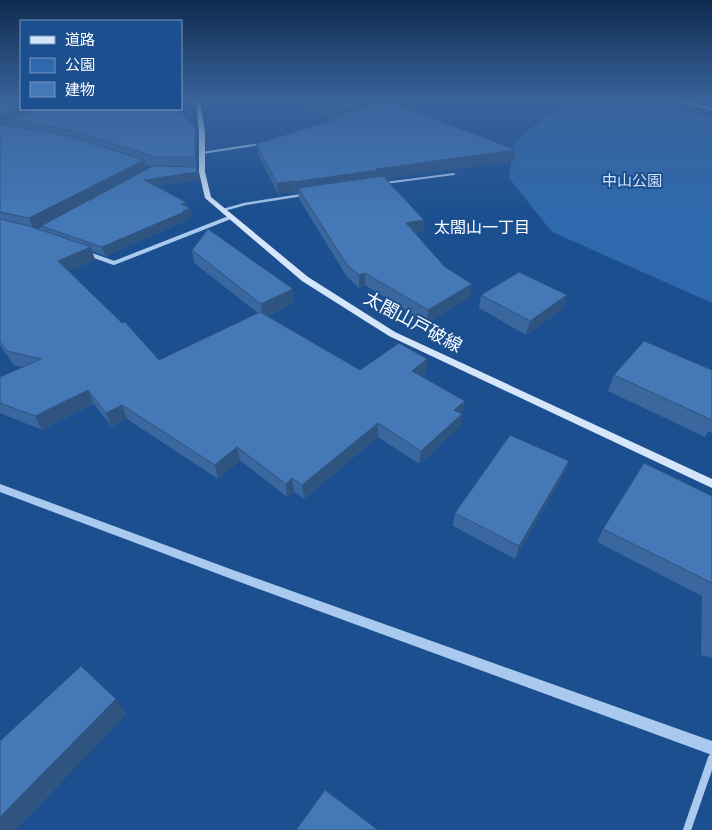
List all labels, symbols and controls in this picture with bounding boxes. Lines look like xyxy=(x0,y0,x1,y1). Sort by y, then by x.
legend xyxy=(20,20,182,110)
text: 道路 xyxy=(65,29,95,50)
text: 公園 xyxy=(65,54,95,75)
text: 建物 xyxy=(65,79,95,100)
park label: 中山公園 xyxy=(602,170,662,191)
district label: 太閤山一丁目 xyxy=(434,216,530,239)
street label: 太閤山戸破線 xyxy=(360,285,467,358)

